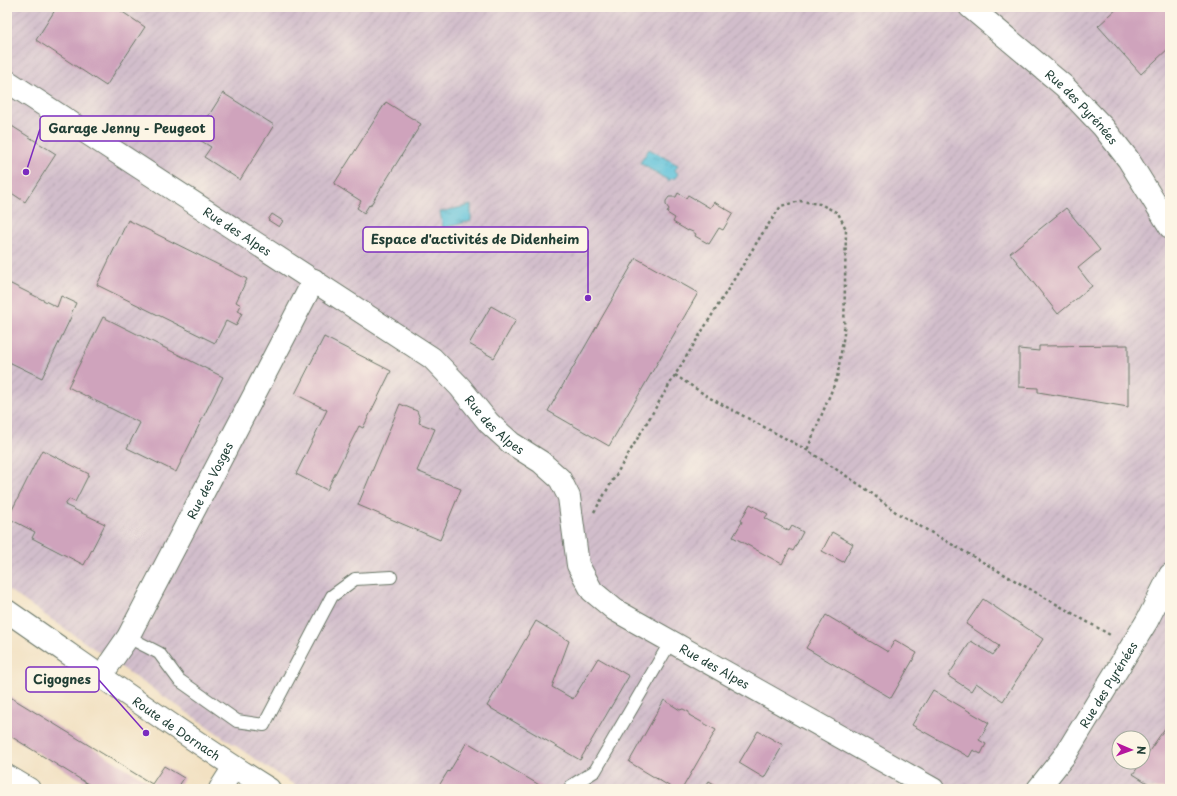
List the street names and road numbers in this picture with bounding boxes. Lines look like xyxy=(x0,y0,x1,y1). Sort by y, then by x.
street label: Rue des Pyrénées xyxy=(1041,65,1123,149)
street label: Rue des Alpes xyxy=(200,202,275,260)
street label: Rue des Alpes xyxy=(461,391,528,459)
street label: Rue des Vosges xyxy=(182,438,237,522)
street label: Rue des Pyrénées xyxy=(1075,637,1142,731)
street label: Rue des Alpes xyxy=(676,639,753,693)
street label: Route de Dornach xyxy=(129,692,224,764)

